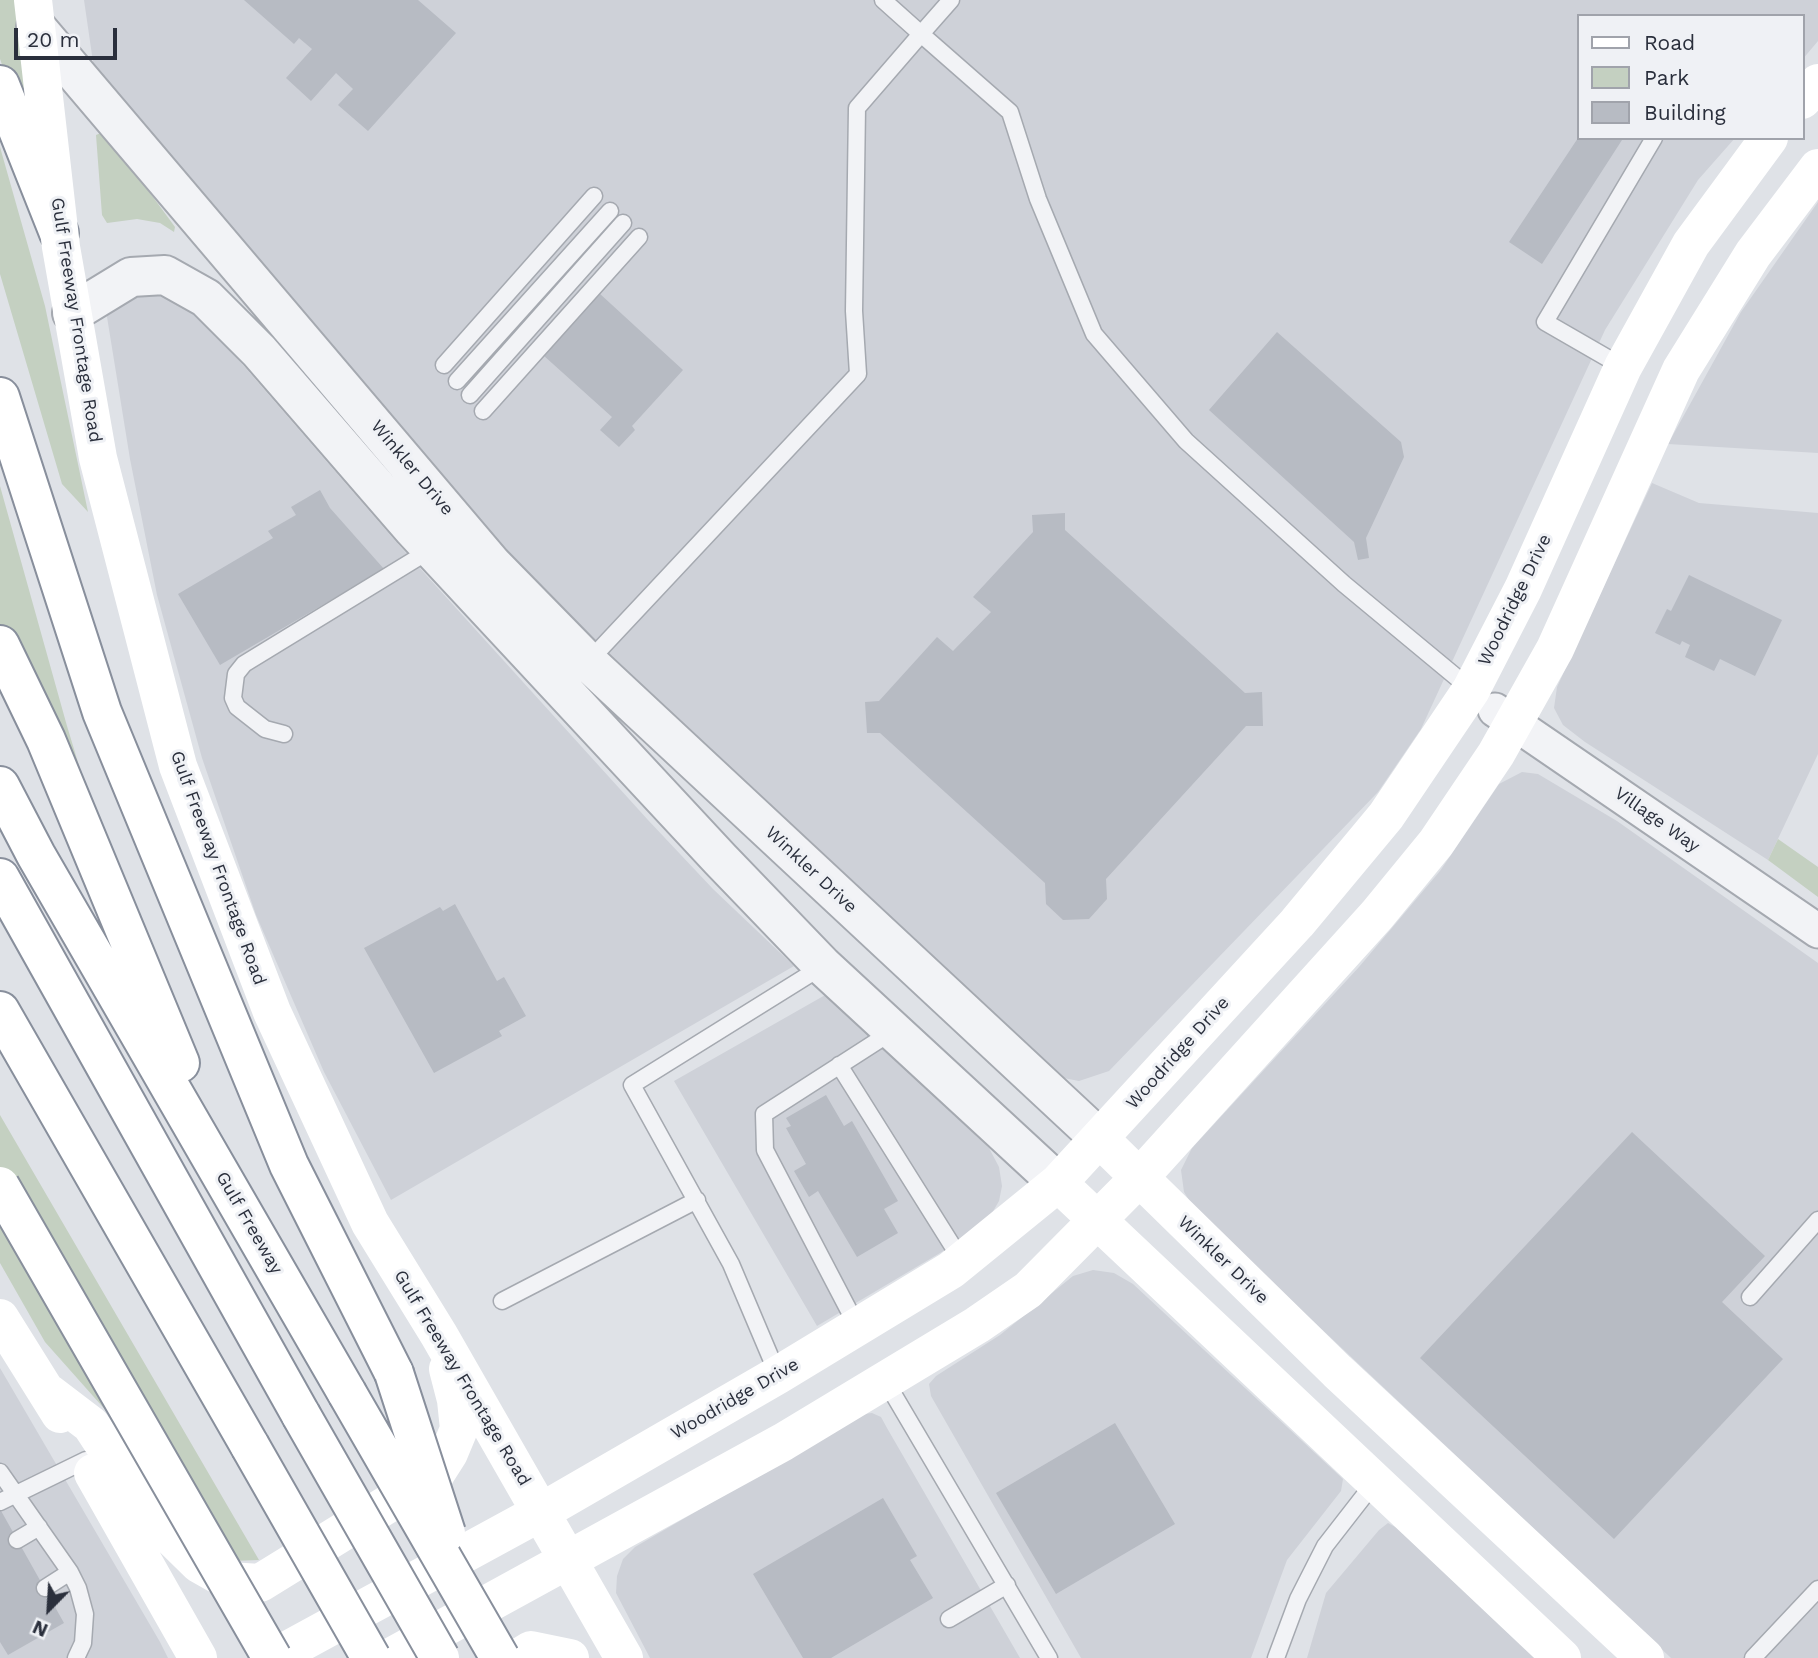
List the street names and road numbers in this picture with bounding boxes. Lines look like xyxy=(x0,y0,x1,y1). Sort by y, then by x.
street label: Gulf Freeway Frontage Road xyxy=(46,196,106,444)
street label: Winkler Drive xyxy=(366,416,458,520)
street label: Woodridge Drive xyxy=(1474,531,1556,669)
street label: Gulf Freeway Frontage Road xyxy=(166,748,270,988)
street label: Village Way xyxy=(1610,783,1704,857)
street label: Winkler Drive xyxy=(761,822,861,918)
street label: Woodridge Drive xyxy=(1122,992,1234,1114)
street label: Gulf Freeway xyxy=(211,1168,287,1278)
street label: Winkler Drive xyxy=(1173,1211,1273,1309)
street label: Gulf Freeway Frontage Road xyxy=(389,1266,535,1490)
street label: Woodridge Drive xyxy=(667,1354,803,1444)

